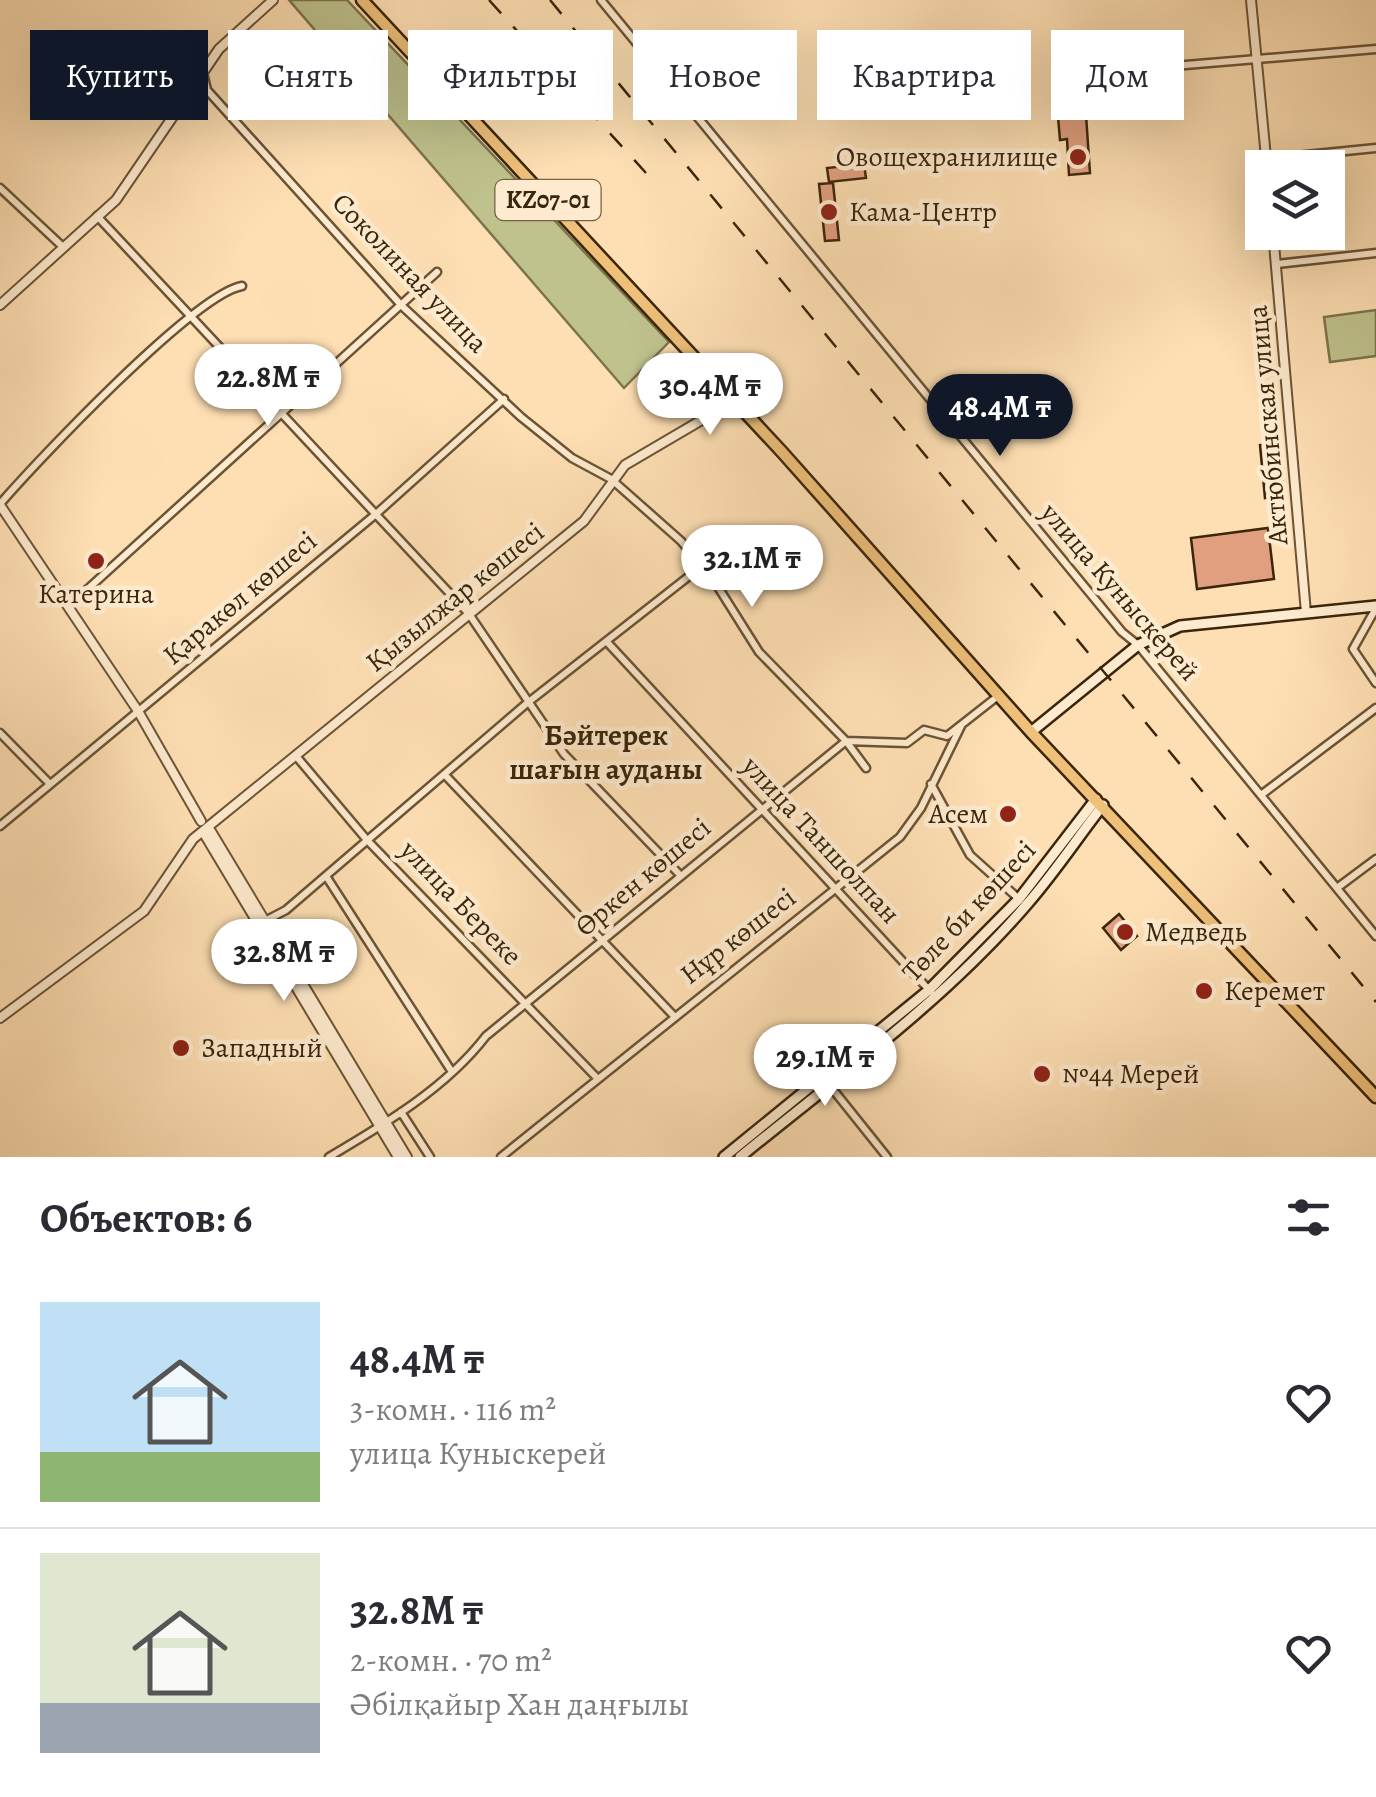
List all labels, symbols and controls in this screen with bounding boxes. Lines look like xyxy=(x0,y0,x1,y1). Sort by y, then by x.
chip: Купить xyxy=(30,30,208,120)
chip: Снять xyxy=(228,30,388,120)
chip: Фильтры xyxy=(408,30,613,120)
chip: Новое xyxy=(633,30,797,120)
chip: Квартира xyxy=(817,30,1031,120)
chip: Дом xyxy=(1051,30,1184,120)
place label: Овощехранилище xyxy=(836,138,1058,176)
marker: Овощехранилище xyxy=(1067,146,1089,168)
map controls xyxy=(1245,150,1345,250)
button: layers xyxy=(1245,150,1345,250)
road number: KZ07-01 xyxy=(496,180,600,220)
street label: Соколиная улица xyxy=(324,185,496,362)
place label: Кама-Центр xyxy=(849,193,997,231)
marker: Кама-Центр xyxy=(818,201,840,223)
street label: Актюбинская улица xyxy=(1239,304,1297,547)
pin: 22.8M ₸ xyxy=(176,344,360,429)
pin: 30.4M ₸ xyxy=(618,353,802,438)
text: 22.8M ₸ xyxy=(216,354,320,398)
text: 30.4M ₸ xyxy=(659,363,761,407)
pin: 48.4M ₸ xyxy=(908,374,1092,459)
text: 48.4M ₸ xyxy=(949,384,1051,428)
street label: улица Куныскерей xyxy=(1031,494,1208,689)
street label: Қызылжар көшесі xyxy=(358,513,552,681)
street label: Қаракөл көшесі xyxy=(155,522,325,674)
pin: 32.1M ₸ xyxy=(660,525,844,610)
text: 32.1M ₸ xyxy=(703,535,801,579)
marker: Катерина xyxy=(85,550,107,572)
place label: Катерина xyxy=(38,575,154,613)
district label: Бәйтерек шағын ауданы xyxy=(509,715,703,789)
street label: улица Таншолпан xyxy=(733,747,909,932)
place label: Асем xyxy=(928,795,988,833)
marker: Асем xyxy=(997,803,1019,825)
street label: Өркен көшесі xyxy=(567,809,719,945)
street label: улица Береке xyxy=(391,831,530,974)
street label: Төле би көшесі xyxy=(893,832,1045,990)
street label: Нұр көшесі xyxy=(672,879,804,993)
place label: Медведь xyxy=(1145,913,1247,951)
pin: 32.8M ₸ xyxy=(192,919,376,1004)
marker: Медведь xyxy=(1114,921,1136,943)
text: 32.8M ₸ xyxy=(233,929,335,973)
place label: Керемет xyxy=(1224,972,1325,1010)
marker: Керемет xyxy=(1193,980,1215,1002)
pin: 29.1M ₸ xyxy=(733,1024,917,1109)
place label: Западный xyxy=(201,1029,323,1067)
text: 29.1M ₸ xyxy=(776,1034,874,1078)
marker: Западный xyxy=(170,1037,192,1059)
place label: №44 Мерей xyxy=(1062,1055,1199,1093)
marker: №44 Мерей xyxy=(1031,1063,1053,1085)
text: Объектов: 6 xyxy=(40,1189,252,1246)
icon: filters xyxy=(1281,1190,1336,1245)
text: 48.4M ₸ xyxy=(350,1330,484,1387)
icon: home xyxy=(120,1342,240,1462)
icon: heart xyxy=(1281,1375,1336,1430)
text: 3-комн. · 116 m² xyxy=(350,1387,556,1431)
text: улица Куныскерей xyxy=(350,1431,607,1475)
text: 32.8M ₸ xyxy=(350,1581,483,1638)
icon: home xyxy=(120,1593,240,1713)
icon: heart xyxy=(1281,1626,1336,1681)
text: 2-комн. · 70 m² xyxy=(350,1638,552,1682)
text: Әбілқайыр Хан даңғылы xyxy=(350,1682,689,1726)

